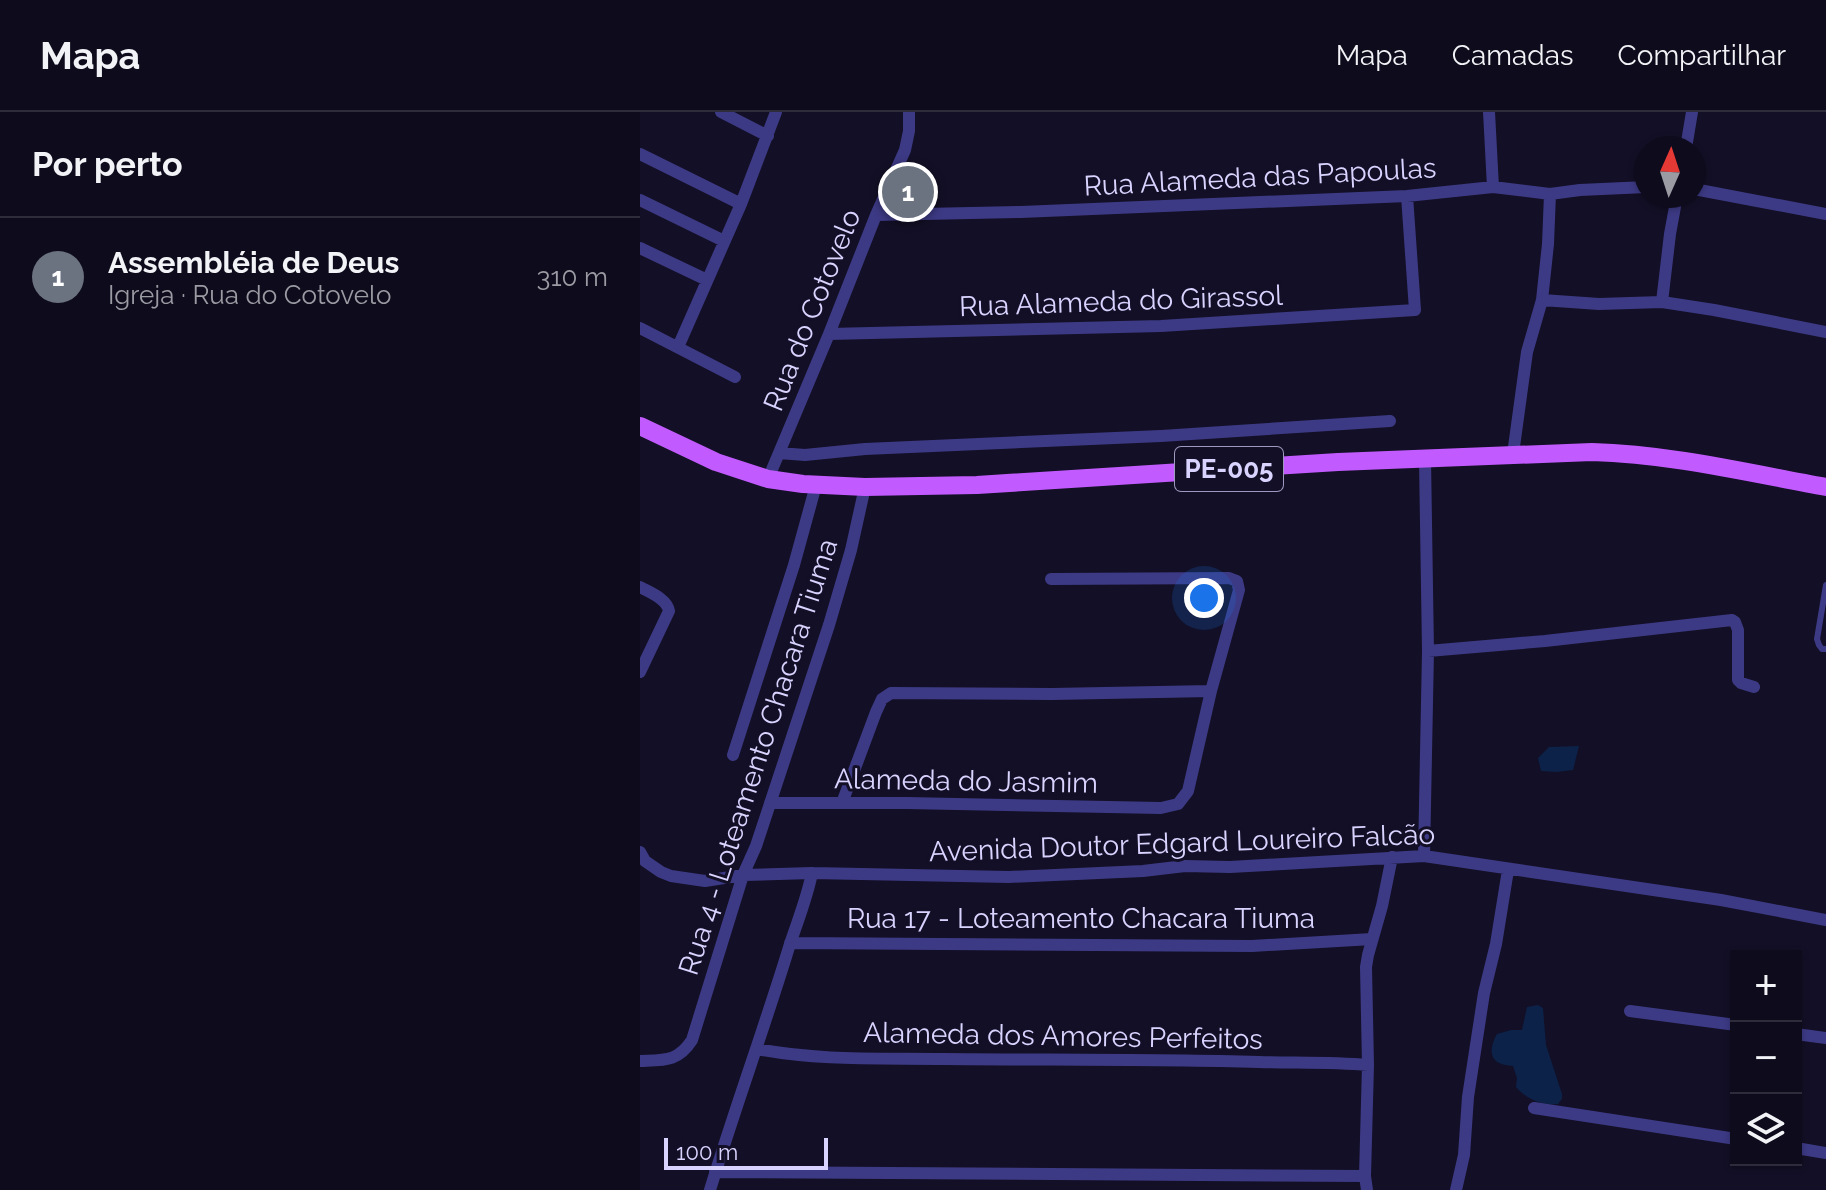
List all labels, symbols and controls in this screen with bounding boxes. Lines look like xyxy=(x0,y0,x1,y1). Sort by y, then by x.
text: Mapa xyxy=(40,33,140,78)
text: Mapa xyxy=(1336,39,1408,72)
text: Camadas xyxy=(1452,39,1574,72)
text: Compartilhar xyxy=(1618,39,1786,72)
north arrow xyxy=(1634,136,1706,208)
text: Por perto xyxy=(32,144,183,184)
street label: Rua Alameda das Papoulas xyxy=(1083,151,1437,203)
pin: 1 xyxy=(882,162,934,222)
street label: Rua do Cotovelo xyxy=(757,204,867,416)
text: Assembléia de Deus xyxy=(108,245,399,280)
text: 1 xyxy=(52,262,64,292)
text: 310 m xyxy=(537,262,608,292)
street label: Rua Alameda do Girassol xyxy=(959,279,1284,323)
text: Igreja · Rua do Cotovelo xyxy=(108,280,392,310)
road number: PE-005 xyxy=(1175,447,1283,491)
street label: Rua 4 - Loteamento Chacara Tiuma xyxy=(672,535,844,979)
your location xyxy=(1184,578,1224,618)
street label: Alameda do Jasmim xyxy=(834,762,1098,800)
street label: Avenida Doutor Edgard Loureiro Falcão xyxy=(928,818,1436,868)
street label: Rua 17 - Loteamento Chacara Tiuma xyxy=(847,902,1315,935)
map controls xyxy=(1730,950,1802,1166)
button: + xyxy=(1730,950,1802,1022)
street label: Alameda dos Amores Perfeitos xyxy=(863,1016,1263,1056)
button: − xyxy=(1730,1022,1802,1094)
button: layers xyxy=(1730,1094,1802,1166)
scale bar xyxy=(664,1134,828,1170)
text: 100 m xyxy=(676,1139,738,1165)

